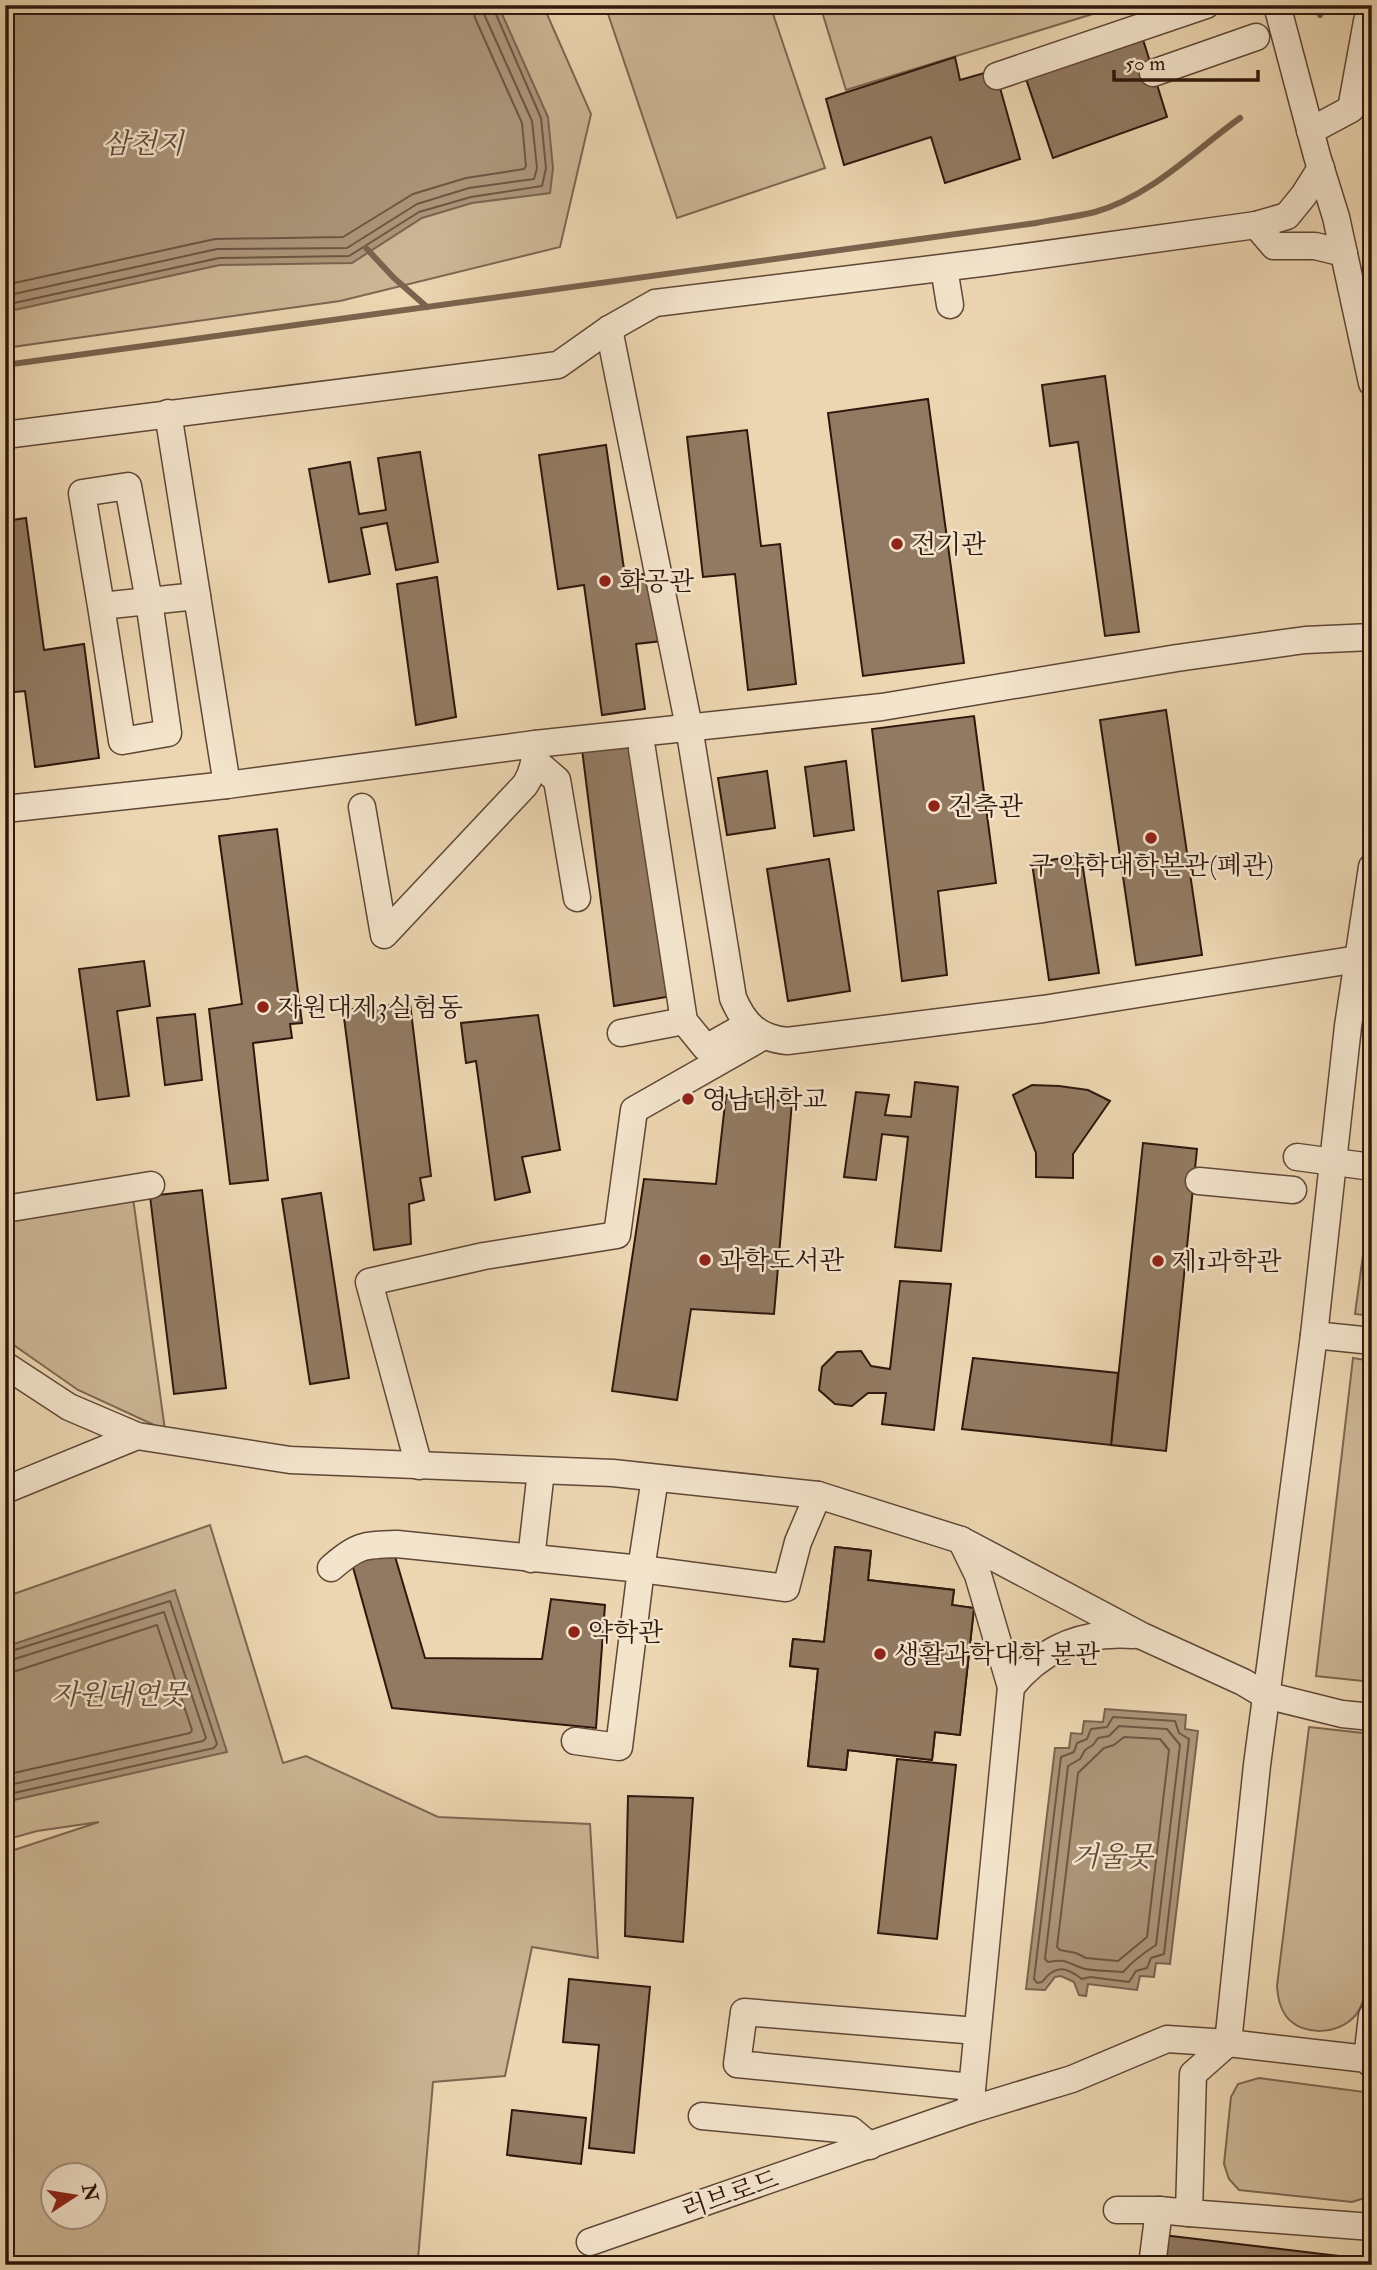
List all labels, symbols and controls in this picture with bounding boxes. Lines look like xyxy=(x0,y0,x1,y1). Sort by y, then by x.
scale bar xyxy=(1114,38,1258,82)
text: 50 m xyxy=(1125,50,1166,77)
water label: 삼천지 xyxy=(102,127,186,162)
place label: 전기관 xyxy=(911,529,986,561)
marker: 전기관 xyxy=(889,536,905,552)
place label: 화공관 xyxy=(619,566,694,598)
marker: 화공관 xyxy=(597,573,613,589)
place label: 건축관 xyxy=(948,791,1023,823)
marker: 건축관 xyxy=(926,798,942,814)
marker: 구 약학대학본관(폐관) xyxy=(1143,830,1159,846)
place label: 구 약학대학본관(폐관) xyxy=(1028,850,1274,882)
place label: 자원대제3실험동 xyxy=(277,992,463,1024)
marker: 자원대제3실험동 xyxy=(255,999,271,1015)
place label: 영남대학교 xyxy=(702,1084,828,1116)
marker: 영남대학교 xyxy=(680,1091,696,1107)
place label: 과학도서관 xyxy=(719,1245,845,1277)
place label: 제1과학관 xyxy=(1172,1246,1282,1278)
marker: 과학도서관 xyxy=(697,1252,713,1268)
marker: 제1과학관 xyxy=(1150,1253,1166,1269)
place label: 약학관 xyxy=(588,1617,663,1649)
marker: 약학관 xyxy=(566,1624,582,1640)
place label: 생활과학대학 본관 xyxy=(894,1639,1100,1671)
marker: 생활과학대학 본관 xyxy=(872,1646,888,1662)
water label: 자원대연못 xyxy=(51,1678,189,1713)
water label: 거울못 xyxy=(1071,1840,1155,1875)
north arrow xyxy=(38,2162,108,2232)
street label: 러브로드 xyxy=(678,2163,783,2226)
text: N xyxy=(76,2181,103,2204)

